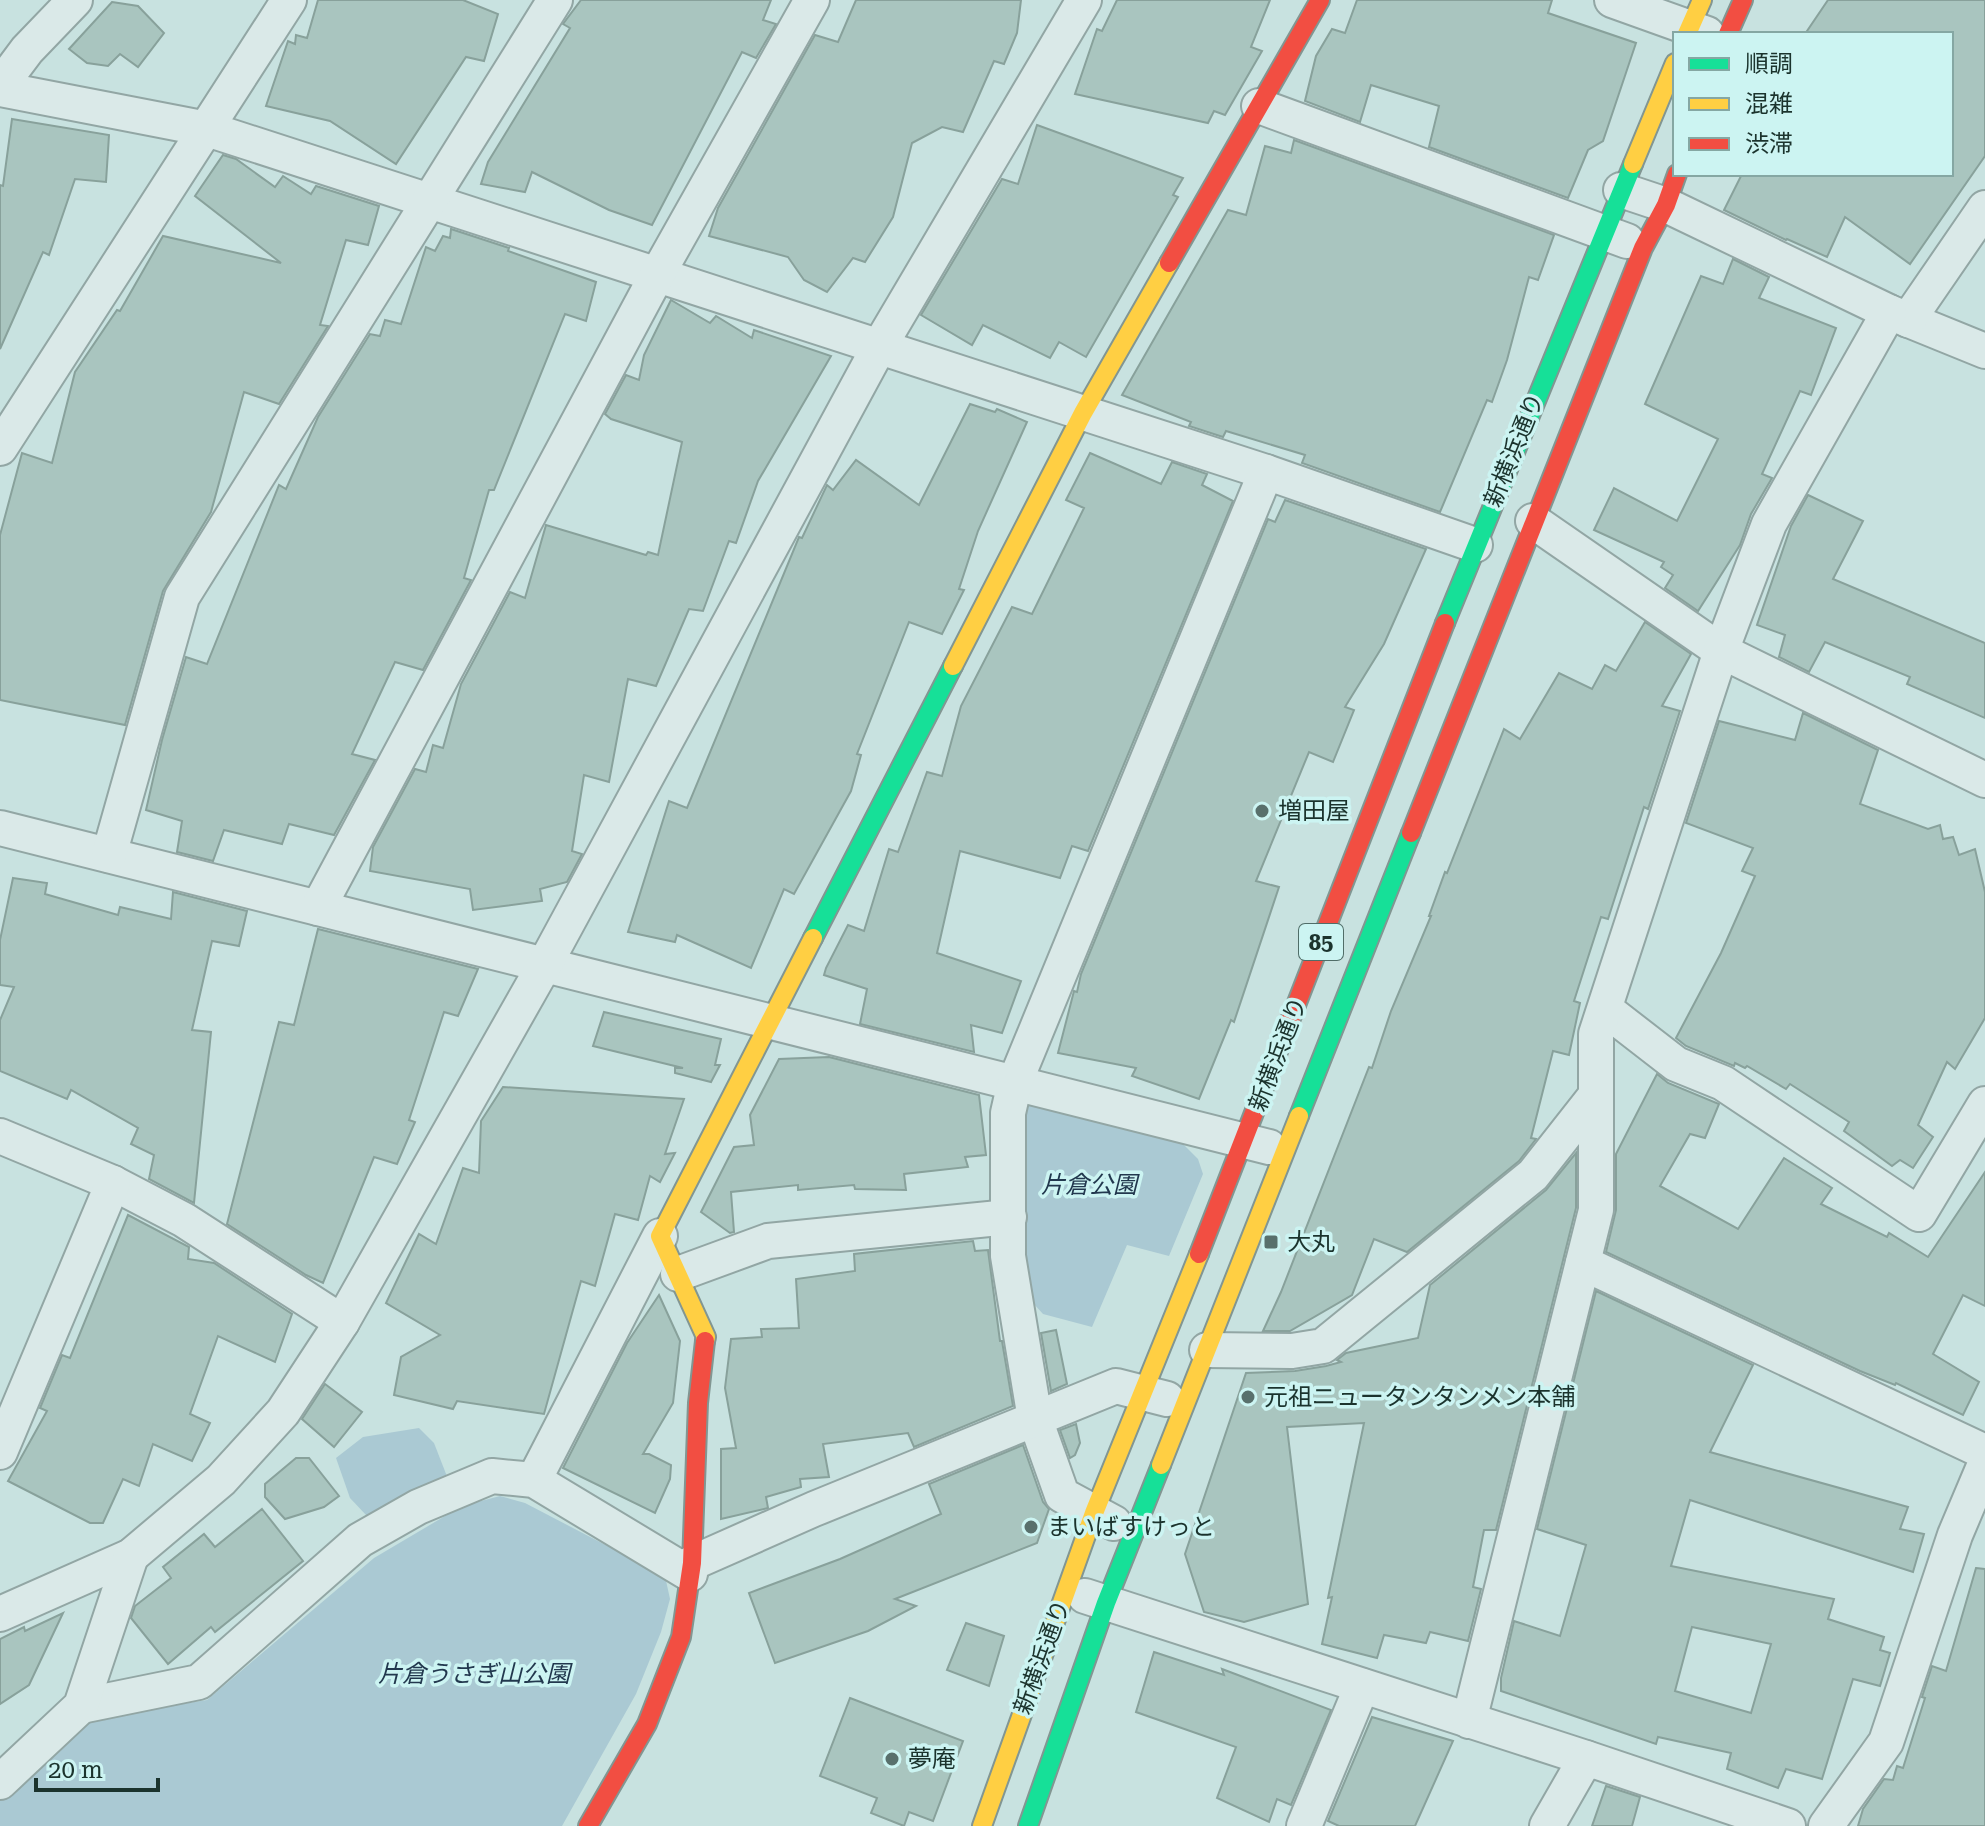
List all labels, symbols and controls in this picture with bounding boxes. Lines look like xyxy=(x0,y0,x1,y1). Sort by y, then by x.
legend xyxy=(1673,32,1953,176)
text: 順調 xyxy=(1745,50,1793,78)
text: 混雑 xyxy=(1745,90,1793,118)
text: 渋滞 xyxy=(1745,130,1793,158)
street label: 新横浜通り xyxy=(1479,389,1549,511)
place label: 増田屋 xyxy=(1278,797,1350,825)
marker: 増田屋 xyxy=(1253,802,1271,820)
road number: 85 xyxy=(1299,924,1343,960)
street label: 新横浜通り xyxy=(1243,993,1313,1115)
park label: 片倉公園 xyxy=(1041,1171,1140,1199)
place label: 大丸 xyxy=(1287,1228,1335,1256)
marker: 大丸 xyxy=(1262,1233,1280,1251)
place label: 元祖ニュータンタンメン本舗 xyxy=(1264,1383,1575,1411)
marker: 元祖ニュータンタンメン本舗 xyxy=(1239,1388,1257,1406)
place label: まいばすけっと xyxy=(1047,1513,1215,1541)
marker: まいばすけっと xyxy=(1022,1518,1040,1536)
street label: 新横浜通り xyxy=(1008,1596,1076,1718)
park label: 片倉うさぎ山公園 xyxy=(378,1660,573,1688)
scale bar xyxy=(36,1742,158,1792)
place label: 夢庵 xyxy=(908,1745,956,1773)
marker: 夢庵 xyxy=(883,1750,901,1768)
text: 20 m xyxy=(48,1756,103,1784)

